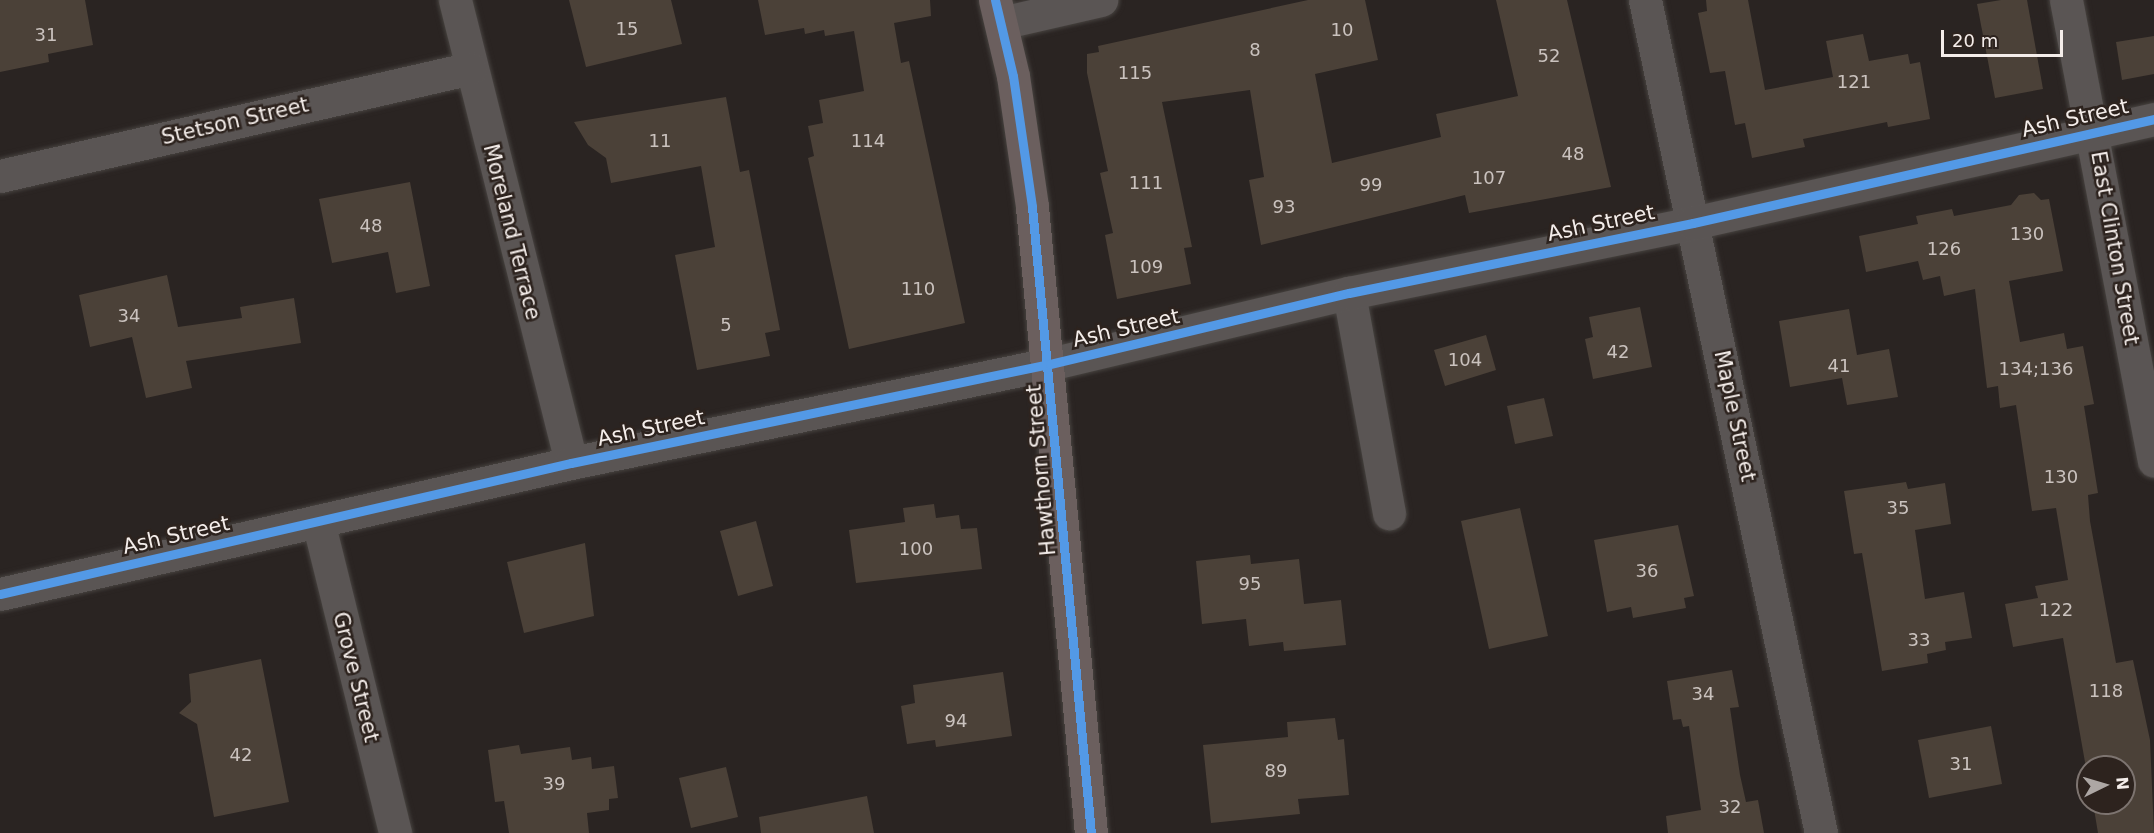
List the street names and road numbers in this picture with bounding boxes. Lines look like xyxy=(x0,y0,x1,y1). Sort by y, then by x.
street label: Stetson Street xyxy=(159,92,311,150)
street label: Ash Street xyxy=(2019,93,2131,143)
street label: Moreland Terrace xyxy=(478,141,546,323)
street label: East Clinton Street xyxy=(2086,149,2144,347)
street label: Ash Street xyxy=(1545,199,1657,247)
street label: Ash Street xyxy=(1070,303,1182,353)
street label: Maple Street xyxy=(1709,348,1761,484)
street label: Hawthorn Street xyxy=(1021,383,1061,557)
street label: Ash Street xyxy=(595,404,707,452)
street label: Ash Street xyxy=(120,510,232,560)
street label: Grove Street xyxy=(328,609,384,745)

